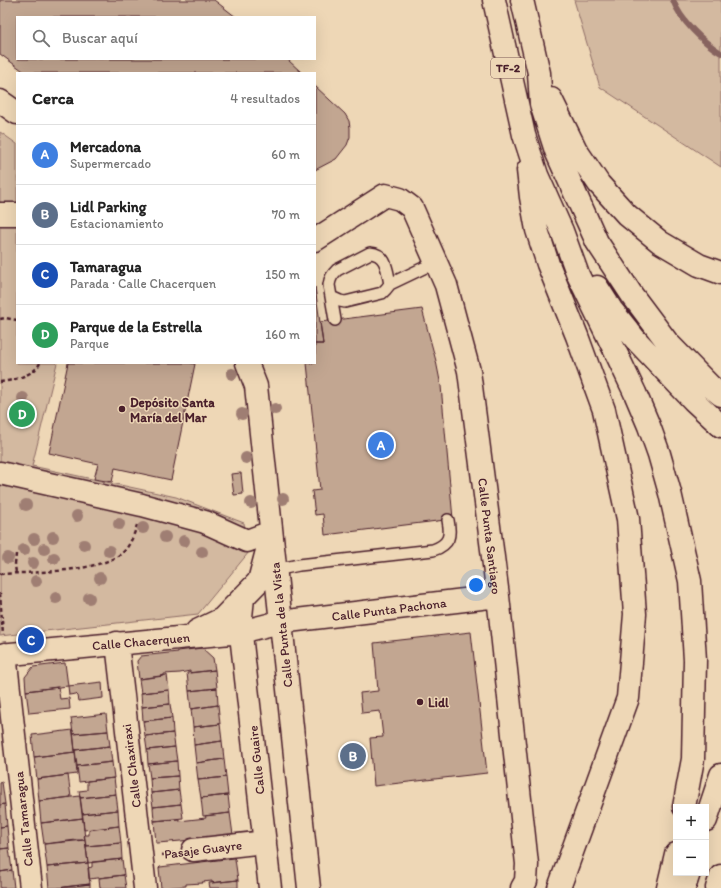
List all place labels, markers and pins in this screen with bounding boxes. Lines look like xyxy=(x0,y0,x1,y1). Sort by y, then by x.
place label: Depósito Santa María del Mar xyxy=(130,395,215,425)
pin: D xyxy=(9,399,35,429)
marker: Depósito Santa María del Mar xyxy=(117,404,127,414)
pin: A xyxy=(368,430,394,460)
pin: C xyxy=(18,625,44,655)
place label: Lidl xyxy=(428,695,449,710)
marker: Lidl xyxy=(415,697,425,707)
pin: B xyxy=(340,741,366,771)

